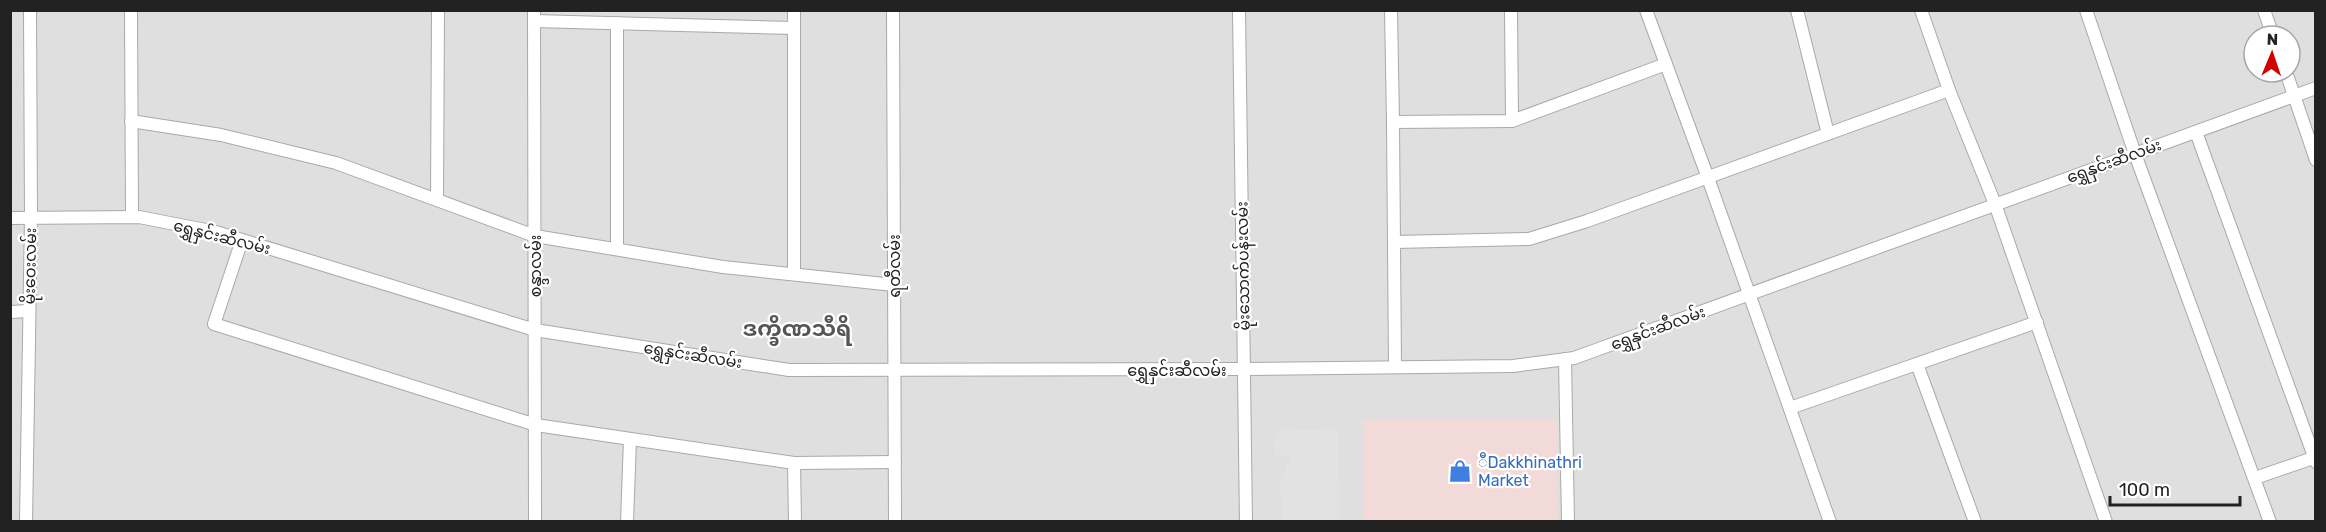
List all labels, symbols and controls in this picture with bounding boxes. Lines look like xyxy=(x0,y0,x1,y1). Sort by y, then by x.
north arrow xyxy=(2242,24,2302,84)
text: N xyxy=(2266,30,2279,49)
street label: ရွှေနှင်းဆီလမ်း xyxy=(2063,133,2166,192)
street label: မိုးသောက်ပန်းလမ်း xyxy=(1230,201,1259,331)
street label: ရွှေနှင်းဆီလမ်း xyxy=(170,214,273,263)
street label: မိုးဝေးလမ်း xyxy=(18,227,45,305)
street label: ရတီလမ်း xyxy=(883,234,908,298)
street label: စန္ဒာလမ်း xyxy=(524,235,549,297)
street label: ရွှေနှင်းဆီလမ်း xyxy=(1607,300,1710,359)
district label: ဒက္ခိဏသီရိ xyxy=(743,314,853,346)
street label: ရွှေနှင်းဆီလမ်း xyxy=(642,336,744,377)
street label: ရွှေနှင်းဆီလမ်း xyxy=(1127,359,1227,385)
place label: ီDakkhinathri Market xyxy=(1478,452,1582,490)
shop icon: ီDakkhinathri Market xyxy=(1447,458,1473,484)
scale bar xyxy=(2110,469,2240,507)
text: 100 m xyxy=(2119,479,2170,501)

